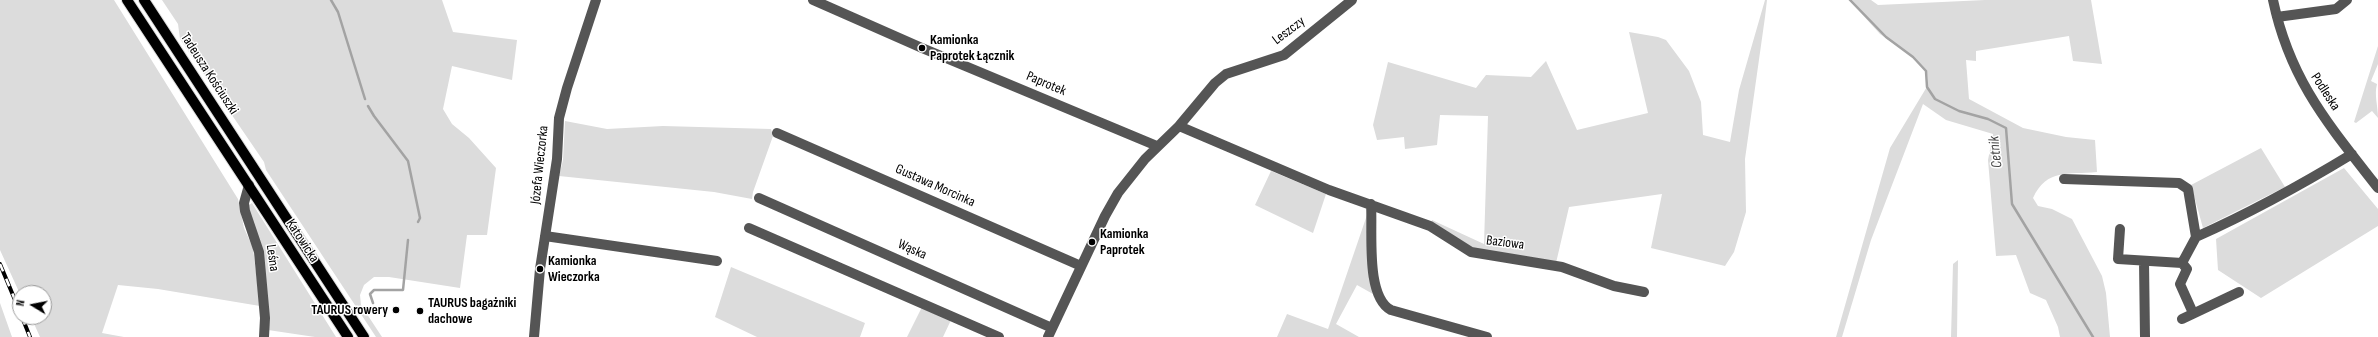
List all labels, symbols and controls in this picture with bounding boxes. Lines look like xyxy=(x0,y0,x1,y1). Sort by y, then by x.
street label: Leszczy xyxy=(1269,13,1309,49)
street label: Tadeusza Kościuszki xyxy=(176,30,242,118)
place label: Kamionka Paprotek Łącznik xyxy=(930,32,1014,64)
marker: Kamionka Paprotek Łącznik xyxy=(917,43,927,53)
street label: Paprotek xyxy=(1024,68,1068,100)
street label: Podleska xyxy=(2307,70,2343,114)
street label: Józefa Wieczorka xyxy=(528,125,552,205)
water label: Cetnik xyxy=(1985,135,2007,169)
street label: Gustawa Morcinka xyxy=(893,161,977,211)
street label: Katowicka xyxy=(282,216,322,266)
place label: Kamionka Paprotek xyxy=(1100,226,1149,258)
street label: Baziowa xyxy=(1485,232,1525,254)
street label: Wąska xyxy=(895,236,929,264)
marker: Kamionka Paprotek xyxy=(1087,237,1097,247)
street label: Leśna xyxy=(262,243,282,273)
place label: Kamionka Wieczorka xyxy=(548,253,600,286)
marker: Kamionka Wieczorka xyxy=(535,264,545,274)
north arrow xyxy=(12,285,52,325)
place label: TAURUS bagażniki dachowe xyxy=(428,295,516,328)
text: N xyxy=(14,299,28,307)
place label: TAURUS rowery xyxy=(311,302,388,318)
marker: TAURUS rowery xyxy=(391,305,401,315)
marker: TAURUS bagażniki dachowe xyxy=(415,306,425,316)

